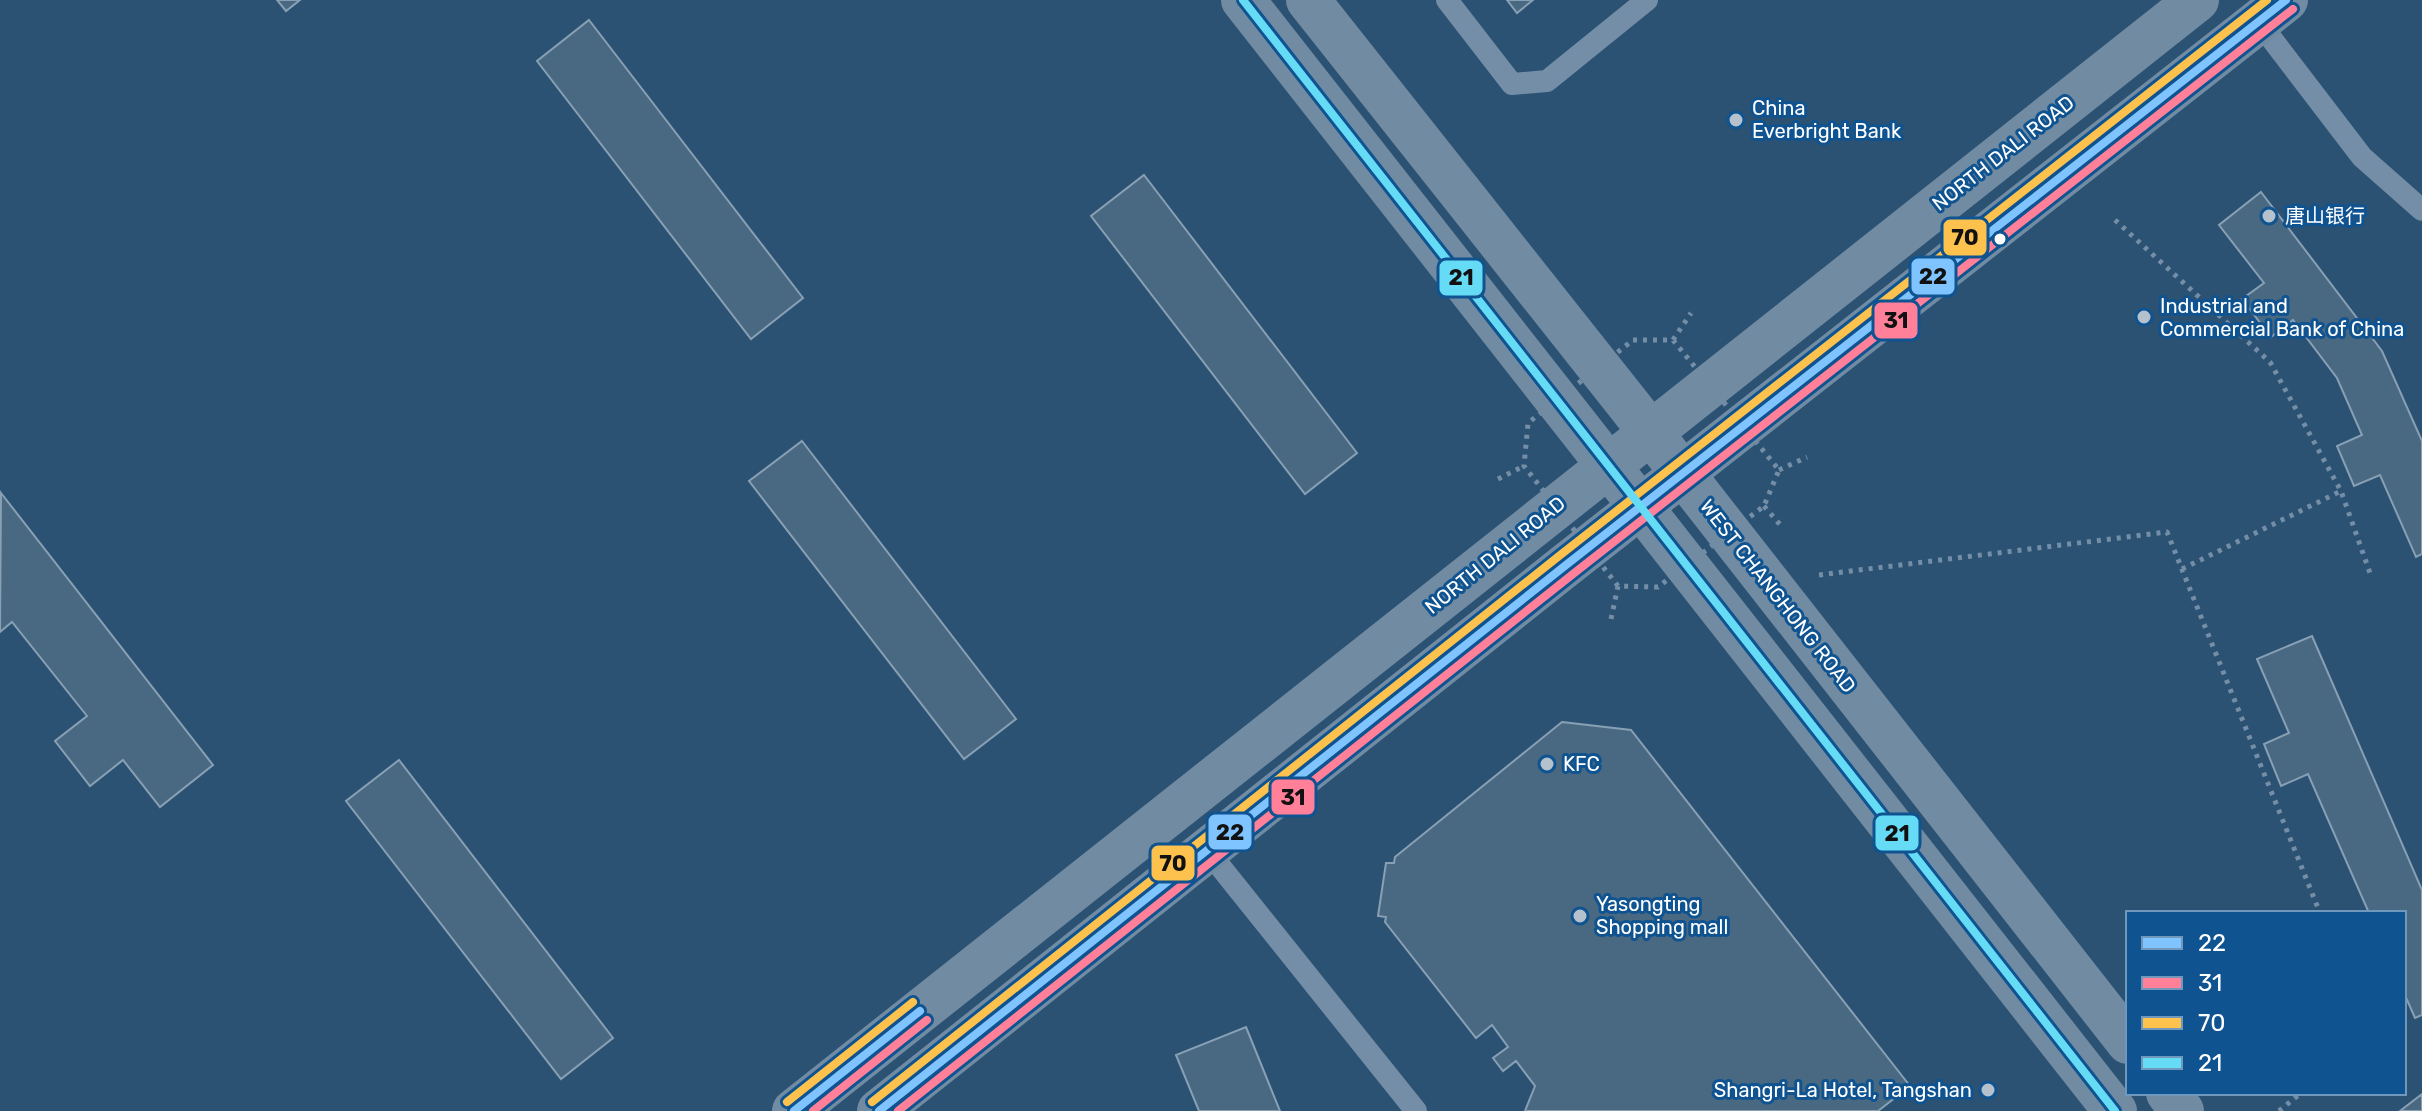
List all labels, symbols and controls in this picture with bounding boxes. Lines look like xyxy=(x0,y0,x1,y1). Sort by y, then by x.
street label: NORTH DALI ROAD xyxy=(1927,90,2079,216)
place label: China Everbright Bank xyxy=(1752,96,1902,143)
marker: China Everbright Bank xyxy=(1727,111,1745,129)
place label: 唐山银行 xyxy=(2285,204,2365,228)
marker: 唐山银行 xyxy=(2260,207,2278,225)
line badge: 70 xyxy=(1942,218,1988,257)
text: 70 xyxy=(1951,224,1979,251)
unlabelled marker xyxy=(1992,231,2008,247)
line badge: 22 xyxy=(1910,257,1956,296)
line badge: 21 xyxy=(1438,259,1484,297)
text: 22 xyxy=(1919,263,1947,290)
text: 21 xyxy=(1448,264,1474,291)
place label: Industrial and Commercial Bank of China xyxy=(2160,294,2404,341)
line badge: 31 xyxy=(1873,301,1919,340)
text: 31 xyxy=(1883,307,1909,334)
marker: Industrial and Commercial Bank of China xyxy=(2135,308,2153,326)
street label: NORTH DALI ROAD xyxy=(1420,491,1570,619)
street label: WEST CHANGHONG ROAD xyxy=(1695,495,1861,697)
place label: KFC xyxy=(1563,752,1600,776)
marker: KFC xyxy=(1538,755,1556,773)
line badge: 31 xyxy=(1270,778,1316,816)
text: 31 xyxy=(1280,784,1306,811)
line badge: 22 xyxy=(1207,813,1253,851)
line badge: 21 xyxy=(1874,814,1920,852)
text: 22 xyxy=(1216,819,1244,846)
text: 21 xyxy=(1884,820,1910,847)
line badge: 70 xyxy=(1150,844,1196,882)
text: 70 xyxy=(1159,850,1187,877)
place label: Yasongting Shopping mall xyxy=(1596,892,1728,939)
marker: Yasongting Shopping mall xyxy=(1571,907,1589,925)
legend xyxy=(2126,911,2406,1095)
text: 22 xyxy=(2198,929,2226,957)
text: 31 xyxy=(2198,969,2222,997)
text: 70 xyxy=(2198,1009,2226,1037)
text: 21 xyxy=(2198,1049,2222,1077)
place label: Shangri-La Hotel, Tangshan xyxy=(1714,1078,1972,1102)
marker: Shangri-La Hotel, Tangshan xyxy=(1979,1081,1997,1099)

